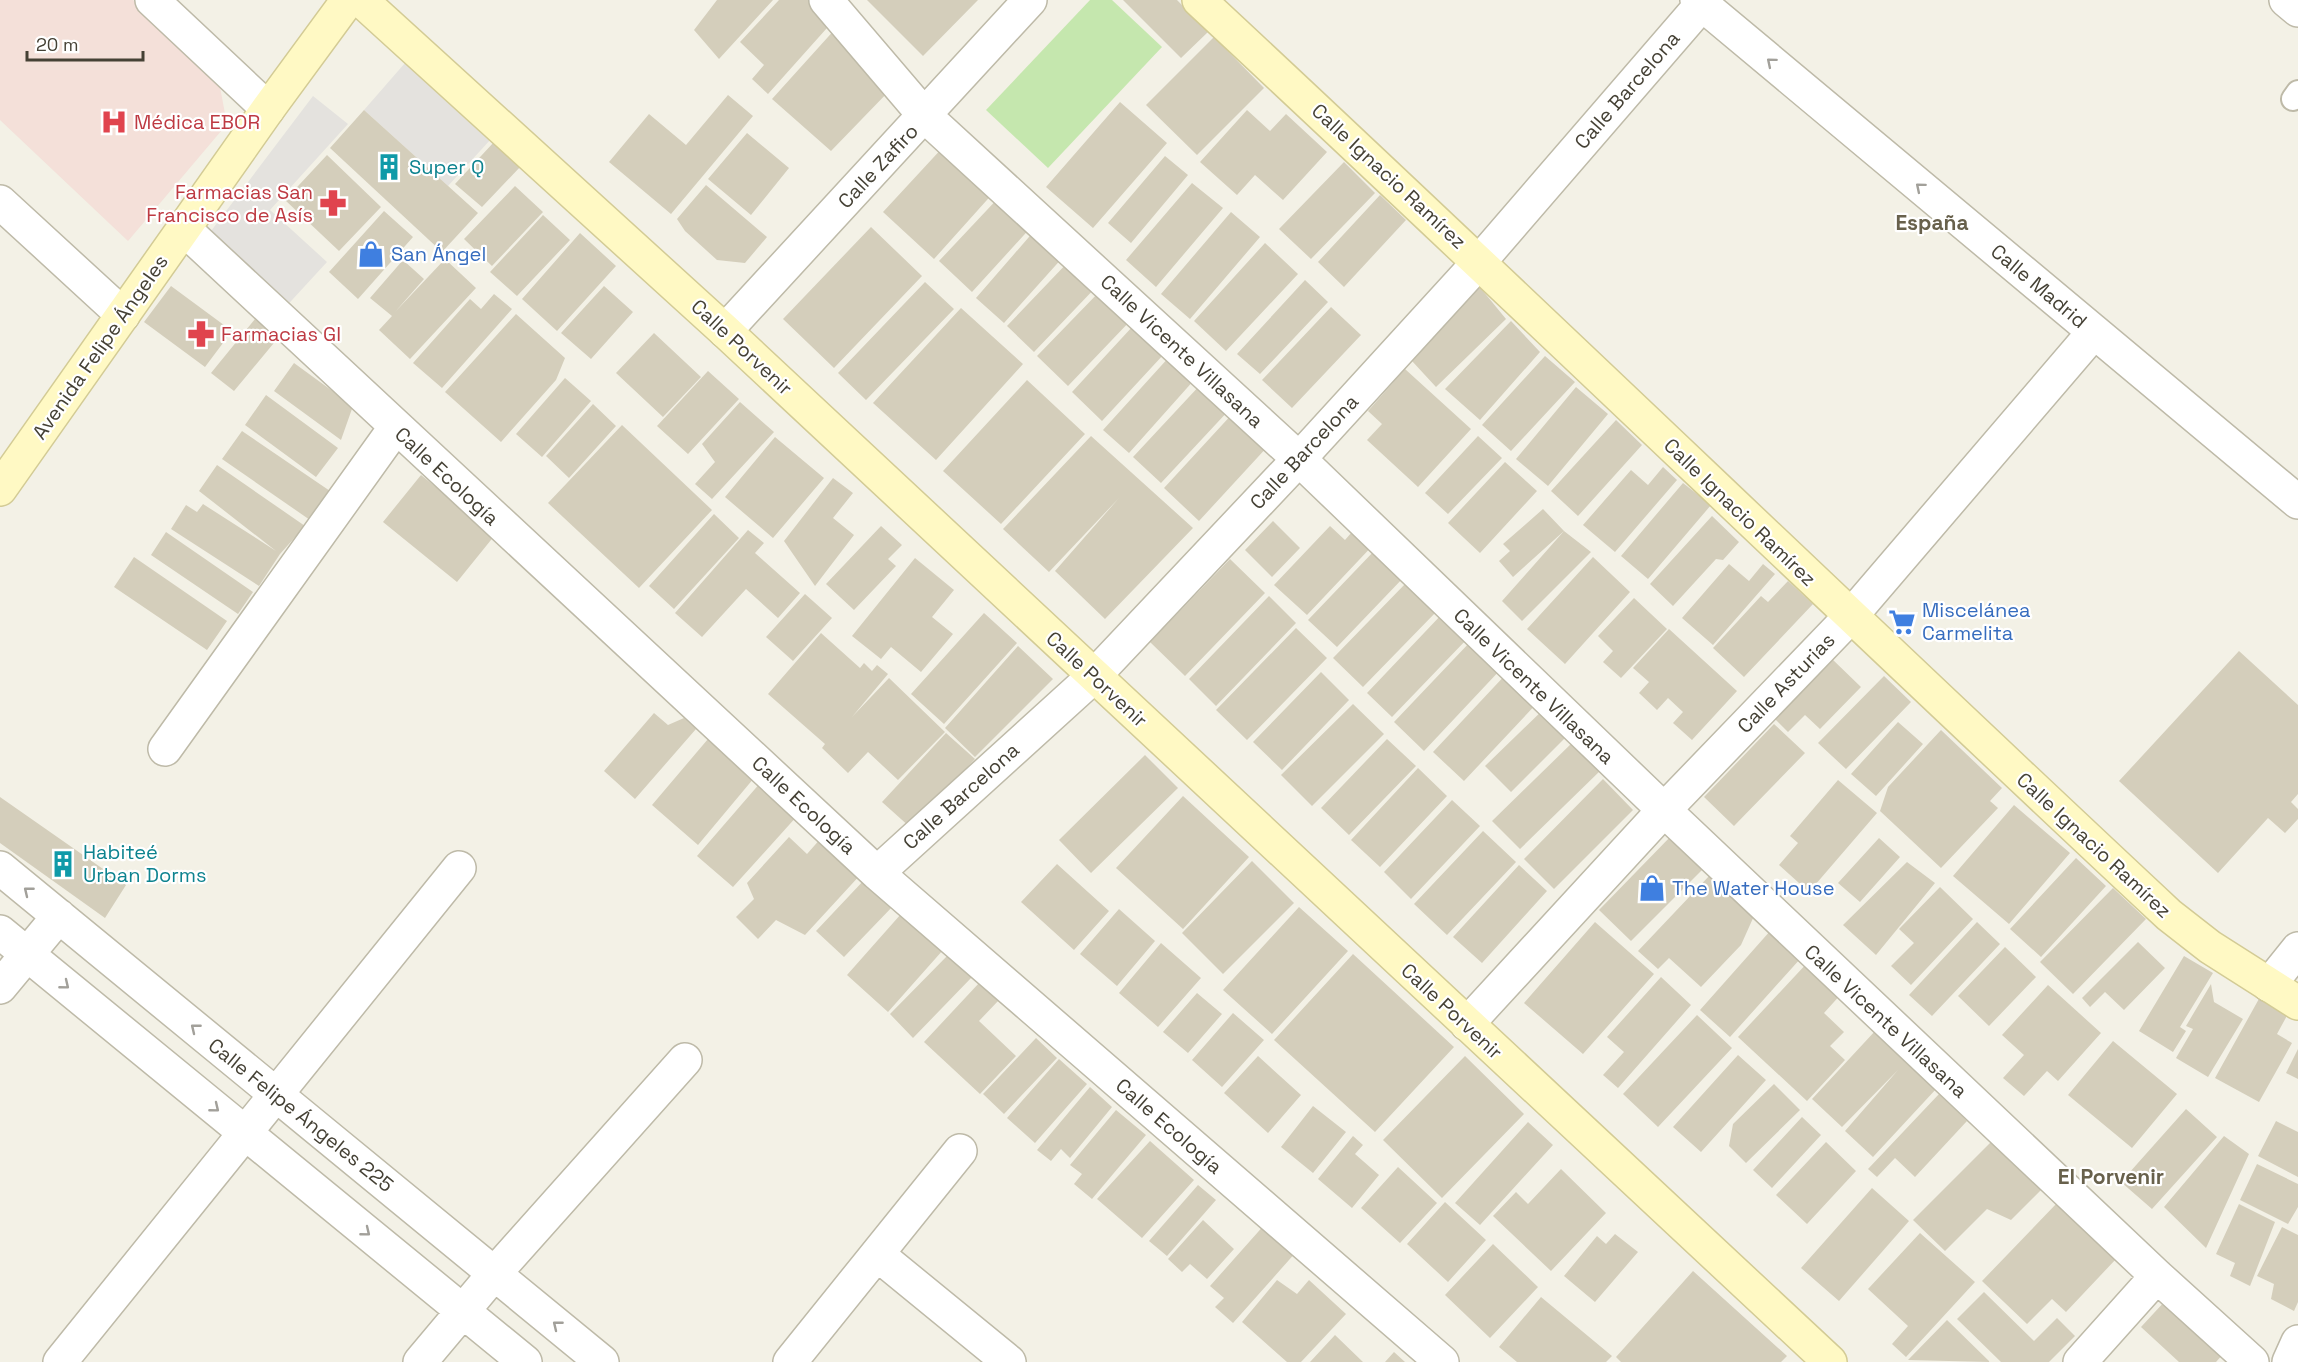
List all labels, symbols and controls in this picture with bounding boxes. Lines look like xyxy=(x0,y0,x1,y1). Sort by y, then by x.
scale bar xyxy=(27,24,142,62)
street label: Calle Barcelona xyxy=(1569,26,1685,154)
text: 20 m xyxy=(36,33,79,56)
one-way arrow xyxy=(1767,58,1778,69)
street label: Calle Ignacio Ramírez xyxy=(1306,98,1472,254)
hospital icon: Médica EBOR xyxy=(99,107,129,137)
place label: Médica EBOR xyxy=(134,109,260,135)
street label: Calle Zafiro xyxy=(832,118,924,214)
building icon: Super Q xyxy=(374,152,404,182)
place label: Super Q xyxy=(409,154,484,180)
place label: Farmacias San Francisco de Asís xyxy=(146,179,313,228)
one-way arrow xyxy=(1916,183,1927,194)
pharmacy icon: Farmacias San Francisco de Asís xyxy=(318,188,348,218)
district label: España xyxy=(1895,209,1969,236)
street label: Calle Madrid xyxy=(1986,238,2092,334)
shop icon: San Ángel xyxy=(356,239,386,269)
place label: San Ángel xyxy=(391,241,486,267)
street label: Avenida Felipe Ángeles xyxy=(26,249,174,445)
street label: Calle Vicente Villasana xyxy=(1095,269,1269,433)
street label: Calle Porvenir xyxy=(686,293,798,401)
pharmacy icon: Farmacias GI xyxy=(186,319,216,349)
place label: Farmacias GI xyxy=(221,321,341,347)
street label: Calle Barcelona xyxy=(1244,389,1364,515)
street label: Calle Ecología xyxy=(389,421,505,531)
street label: Calle Ignacio Ramírez xyxy=(1658,432,1822,592)
place label: Miscelánea Carmelita xyxy=(1922,597,2031,646)
street label: Calle Vicente Villasana xyxy=(1448,602,1620,770)
supermarket icon: Miscelánea Carmelita xyxy=(1887,607,1917,637)
street label: Calle Porvenir xyxy=(1041,625,1153,733)
street label: Calle Asturias xyxy=(1732,627,1840,739)
street label: Calle Barcelona xyxy=(897,737,1025,855)
street label: Calle Ecología xyxy=(746,750,862,860)
street label: Calle Ignacio Ramírez xyxy=(2011,767,2177,923)
place label: Habiteé Urban Dorms xyxy=(83,839,207,888)
building icon: Habiteé Urban Dorms xyxy=(48,849,78,879)
shop icon: The Water House xyxy=(1637,873,1667,903)
place label: The Water House xyxy=(1672,875,1834,901)
one-way arrow xyxy=(24,887,35,898)
street label: Calle Vicente Villasana xyxy=(1799,939,1973,1103)
street label: Calle Porvenir xyxy=(1396,957,1508,1065)
one-way arrow xyxy=(58,978,69,989)
one-way arrow xyxy=(191,1024,202,1035)
street label: Calle Felipe Ángeles 225 xyxy=(203,1032,399,1198)
street label: Calle Ecología xyxy=(1110,1072,1228,1180)
one-way arrow xyxy=(209,1101,220,1112)
district label: El Porvenir xyxy=(2058,1163,2164,1190)
one-way arrow xyxy=(360,1224,371,1235)
one-way arrow xyxy=(553,1321,564,1332)

